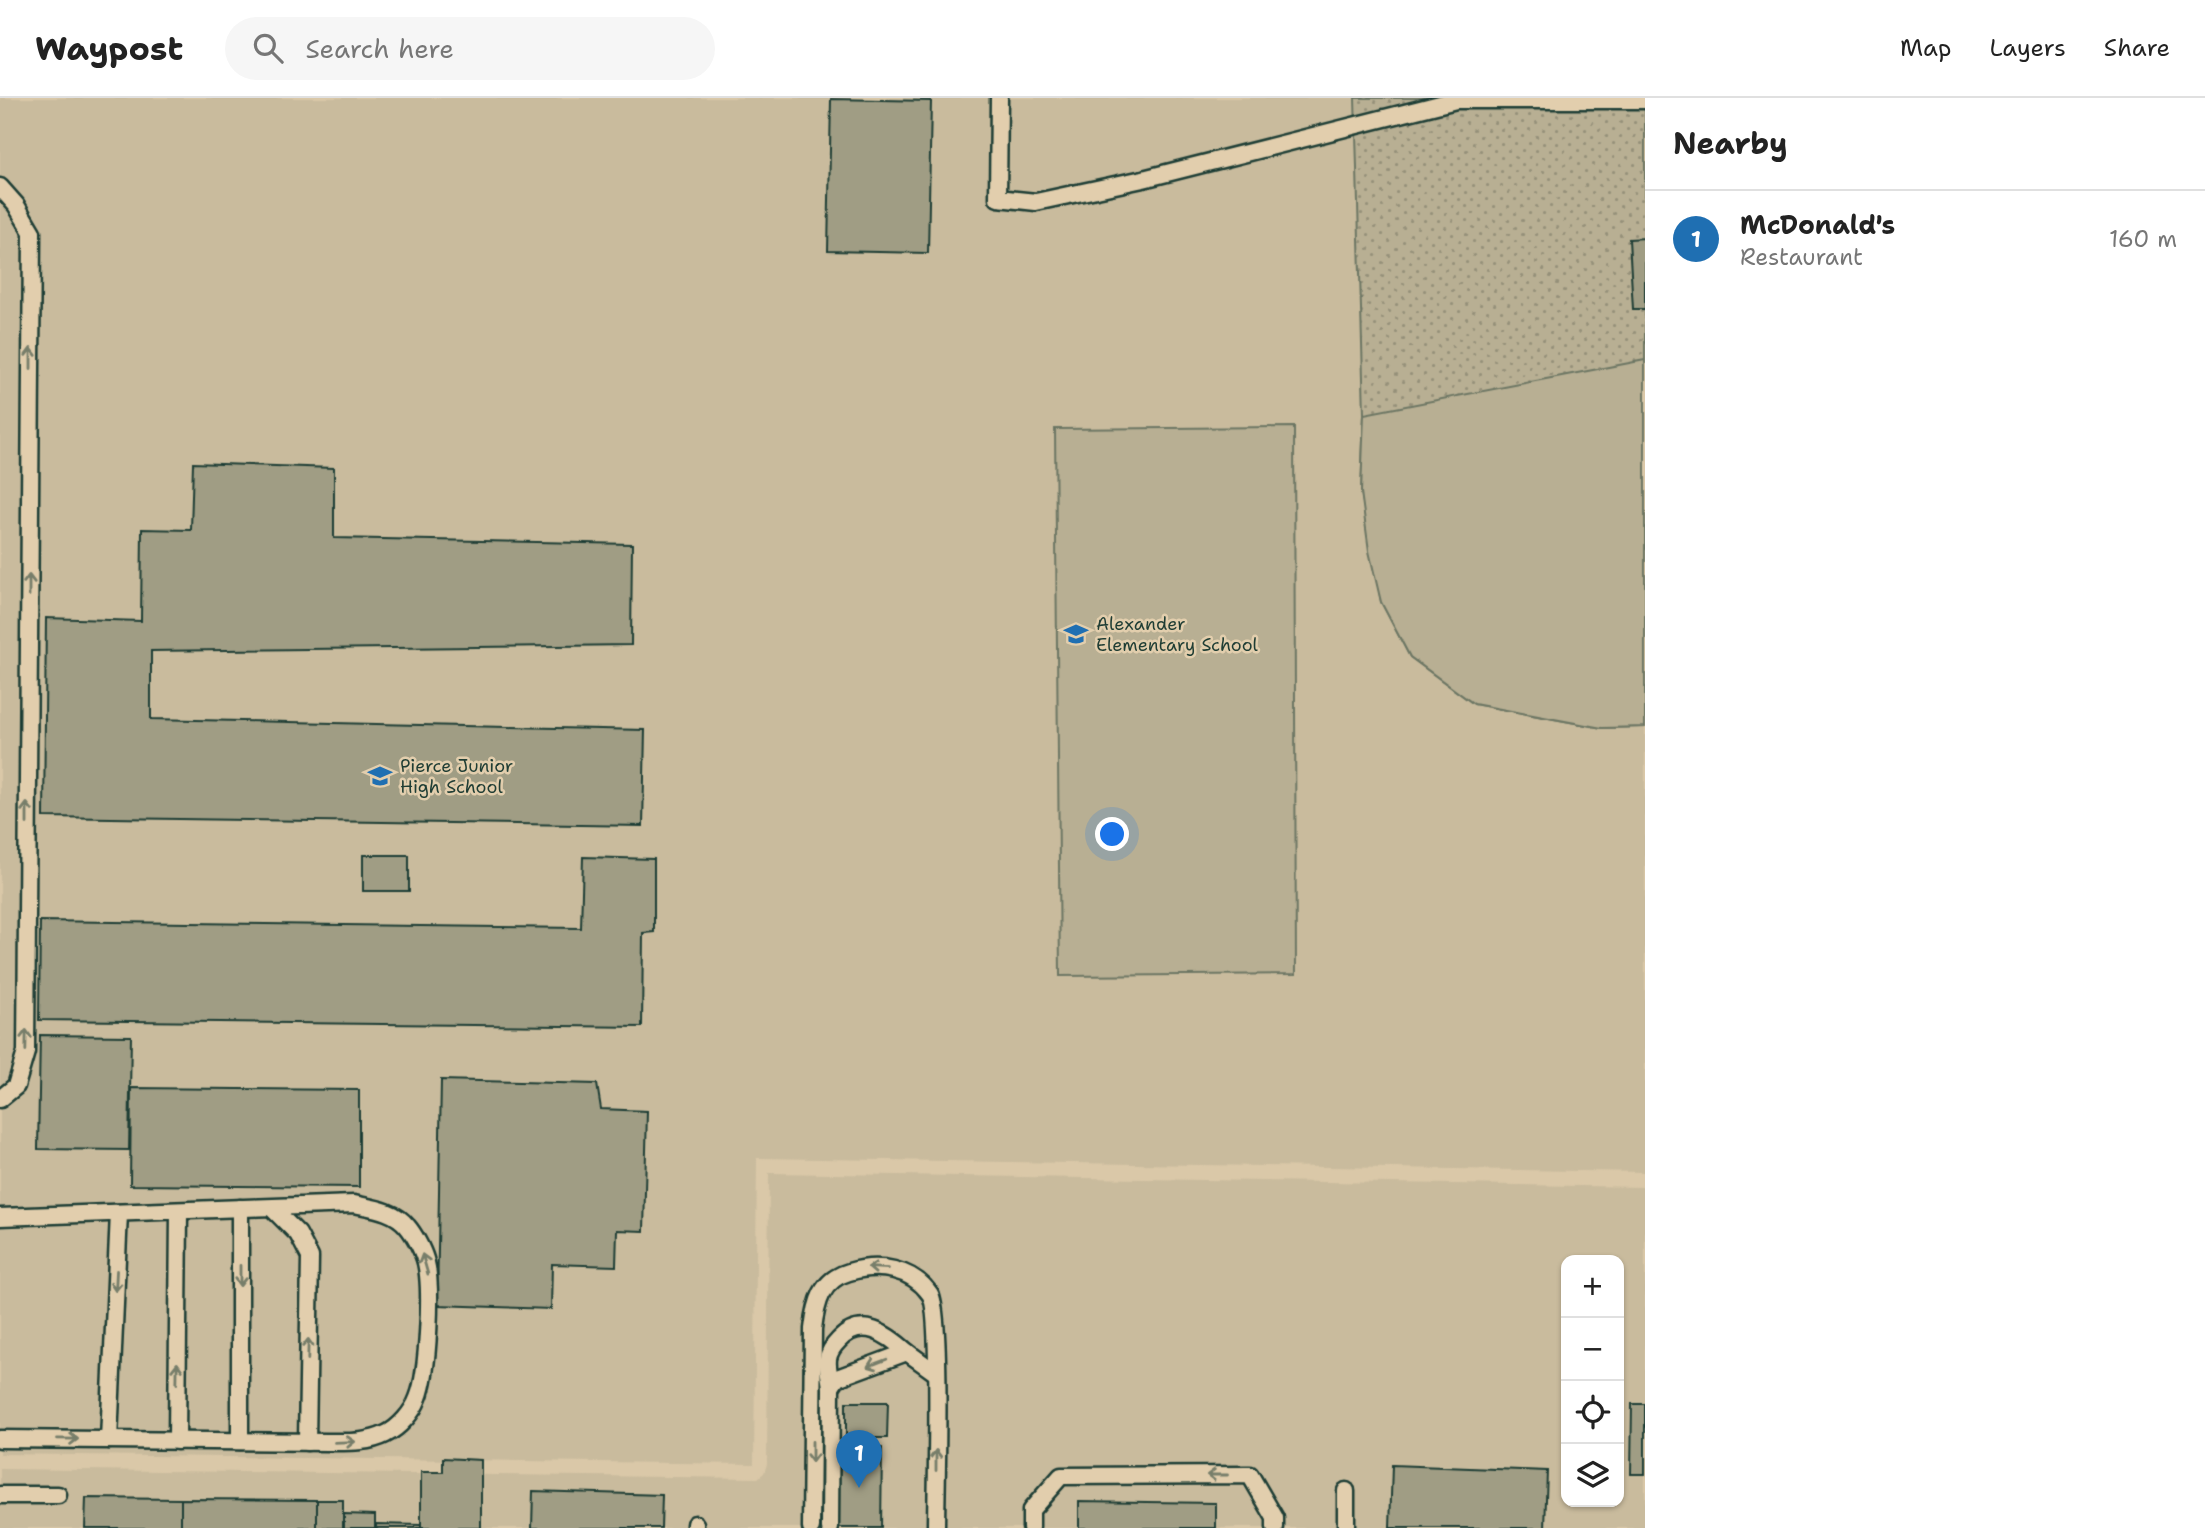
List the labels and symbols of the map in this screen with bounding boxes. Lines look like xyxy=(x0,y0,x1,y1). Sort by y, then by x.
one-way arrow xyxy=(24,347,38,370)
one-way arrow xyxy=(22,574,36,597)
place label: Alexander Elementary School xyxy=(1096,612,1259,657)
school or university icon: Alexander Elementary School xyxy=(1062,620,1090,648)
place label: Pierce Junior High School xyxy=(400,754,513,799)
school or university icon: Pierce Junior High School xyxy=(366,762,394,790)
one-way arrow xyxy=(20,802,34,825)
your location xyxy=(1095,817,1129,851)
one-way arrow xyxy=(19,1029,32,1052)
one-way arrow xyxy=(417,1253,430,1275)
one-way arrow xyxy=(867,1261,890,1274)
one-way arrow xyxy=(233,1265,247,1288)
one-way arrow xyxy=(109,1269,122,1292)
one-way arrow xyxy=(302,1338,315,1361)
one-way arrow xyxy=(866,1358,888,1370)
one-way arrow xyxy=(170,1361,184,1384)
pin: 1 xyxy=(836,1430,882,1488)
one-way arrow xyxy=(56,1433,79,1446)
one-way arrow xyxy=(333,1435,356,1448)
one-way arrow xyxy=(805,1441,819,1464)
one-way arrow xyxy=(929,1449,943,1472)
one-way arrow xyxy=(1206,1469,1229,1482)

